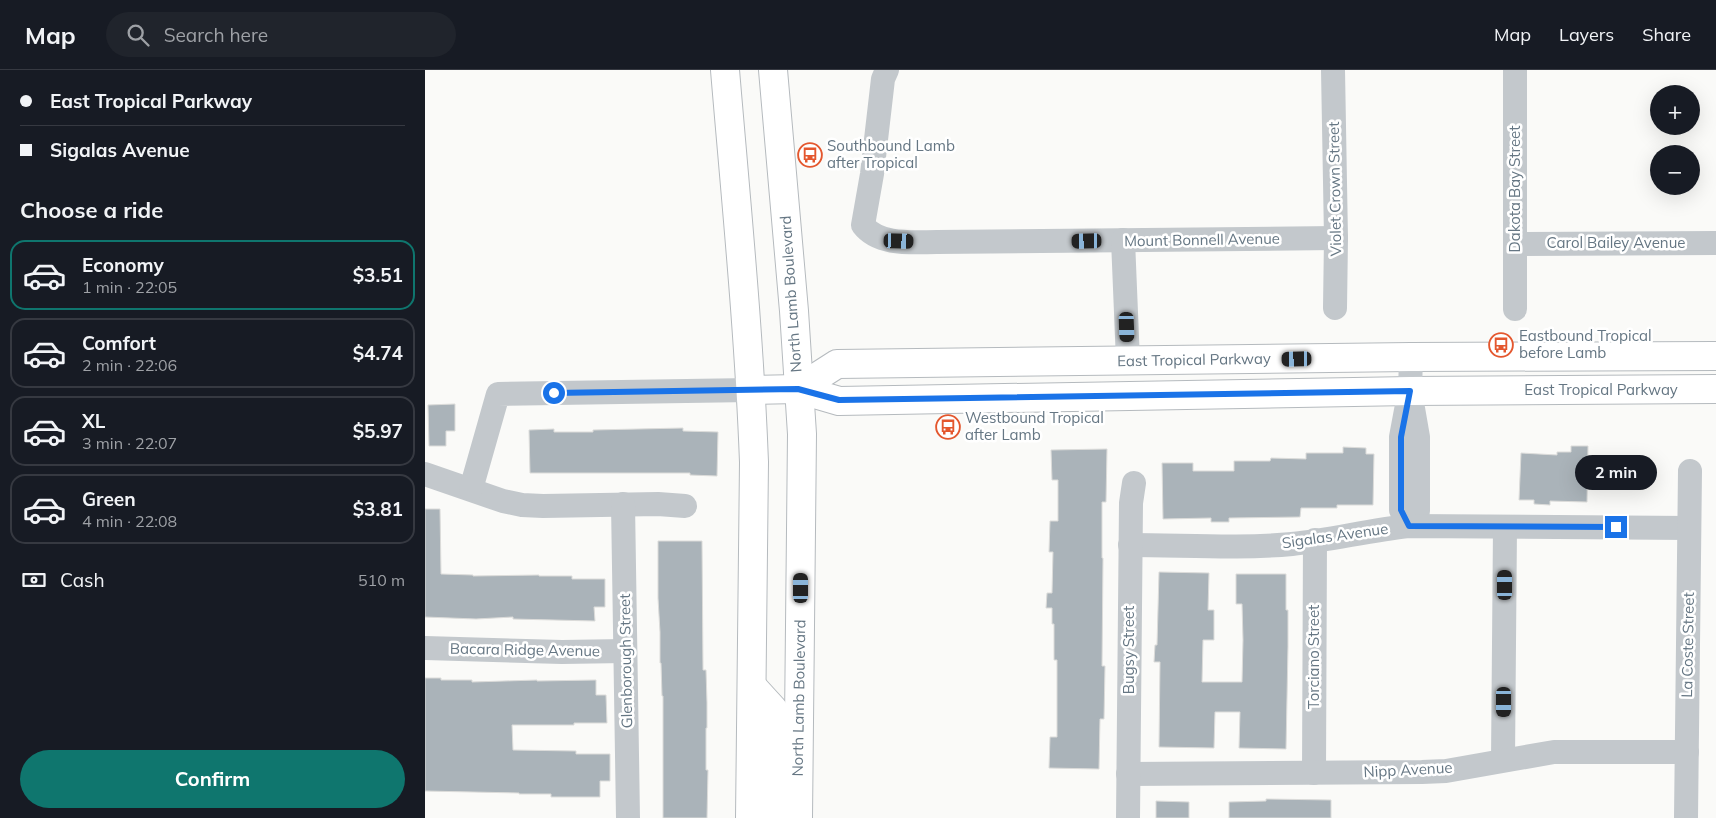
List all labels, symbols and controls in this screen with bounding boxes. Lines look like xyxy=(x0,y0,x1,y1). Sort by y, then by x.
search box xyxy=(106,12,456,57)
text: Map xyxy=(25,20,76,50)
icon: search xyxy=(124,21,152,49)
text: Search here xyxy=(164,23,268,47)
text: Map xyxy=(1494,23,1531,46)
text: Layers xyxy=(1559,23,1614,46)
text: Share xyxy=(1642,23,1691,46)
map controls xyxy=(1650,85,1700,195)
button: + xyxy=(1650,85,1700,135)
text: East Tropical Parkway xyxy=(50,89,252,113)
street label: Violet Crown Street xyxy=(1324,121,1345,257)
street label: Dakota Bay Street xyxy=(1505,126,1524,252)
place label: Southbound Lamb after Tropical xyxy=(827,136,955,172)
text: Sigalas Avenue xyxy=(50,138,190,162)
bus stop icon: Southbound Lamb after Tropical xyxy=(797,142,823,168)
button: − xyxy=(1650,145,1700,195)
text: Choose a ride xyxy=(20,196,163,224)
street label: North Lamb Boulevard xyxy=(776,215,805,373)
street label: Mount Bonnell Avenue xyxy=(1124,229,1280,250)
car xyxy=(883,233,914,249)
car xyxy=(1071,233,1102,249)
street label: Carol Bailey Avenue xyxy=(1547,233,1685,252)
icon: car xyxy=(22,253,67,298)
text: Economy xyxy=(82,253,164,277)
text: $3.51 xyxy=(353,263,403,287)
text: 1 min · 22:05 xyxy=(82,277,177,297)
car xyxy=(1118,312,1135,342)
place label: Eastbound Tropical before Lamb xyxy=(1519,326,1652,362)
icon: car xyxy=(22,331,67,376)
text: Comfort xyxy=(82,331,156,355)
bus stop icon: Eastbound Tropical before Lamb xyxy=(1488,332,1514,358)
text: $4.74 xyxy=(353,341,403,365)
street label: East Tropical Parkway xyxy=(1117,349,1271,370)
car xyxy=(1281,351,1312,367)
text: 2 min · 22:06 xyxy=(82,355,177,375)
street label: East Tropical Parkway xyxy=(1524,380,1678,399)
route start xyxy=(543,382,565,404)
place label: Westbound Tropical after Lamb xyxy=(965,408,1104,444)
icon: car xyxy=(22,409,67,454)
text: XL xyxy=(82,409,105,433)
bus stop icon: Westbound Tropical after Lamb xyxy=(935,414,961,440)
text: $5.97 xyxy=(353,419,403,443)
text: 3 min · 22:07 xyxy=(82,433,177,453)
callout: 2 min xyxy=(1575,454,1657,490)
text: 2 min xyxy=(1595,462,1637,482)
icon: car xyxy=(22,487,67,532)
text: Green xyxy=(82,487,136,511)
text: $3.81 xyxy=(353,497,403,521)
text: 4 min · 22:08 xyxy=(82,511,177,531)
route end xyxy=(1605,516,1627,538)
street label: Sigalas Avenue xyxy=(1281,519,1389,552)
icon: cash xyxy=(20,566,48,594)
text: Cash xyxy=(60,568,105,592)
text: 510 m xyxy=(358,570,405,590)
car xyxy=(1497,570,1512,600)
car xyxy=(793,573,808,603)
street label: La Coste Street xyxy=(1677,592,1698,698)
street label: Glenborough Street xyxy=(615,593,636,729)
street label: Torciano Street xyxy=(1304,605,1323,709)
street label: Bugsy Street xyxy=(1119,606,1138,694)
street label: North Lamb Boulevard xyxy=(788,619,809,777)
street label: Bacara Ridge Avenue xyxy=(450,639,600,660)
car xyxy=(1496,687,1511,717)
button: Confirm xyxy=(20,750,405,808)
street label: Nipp Avenue xyxy=(1363,758,1453,781)

